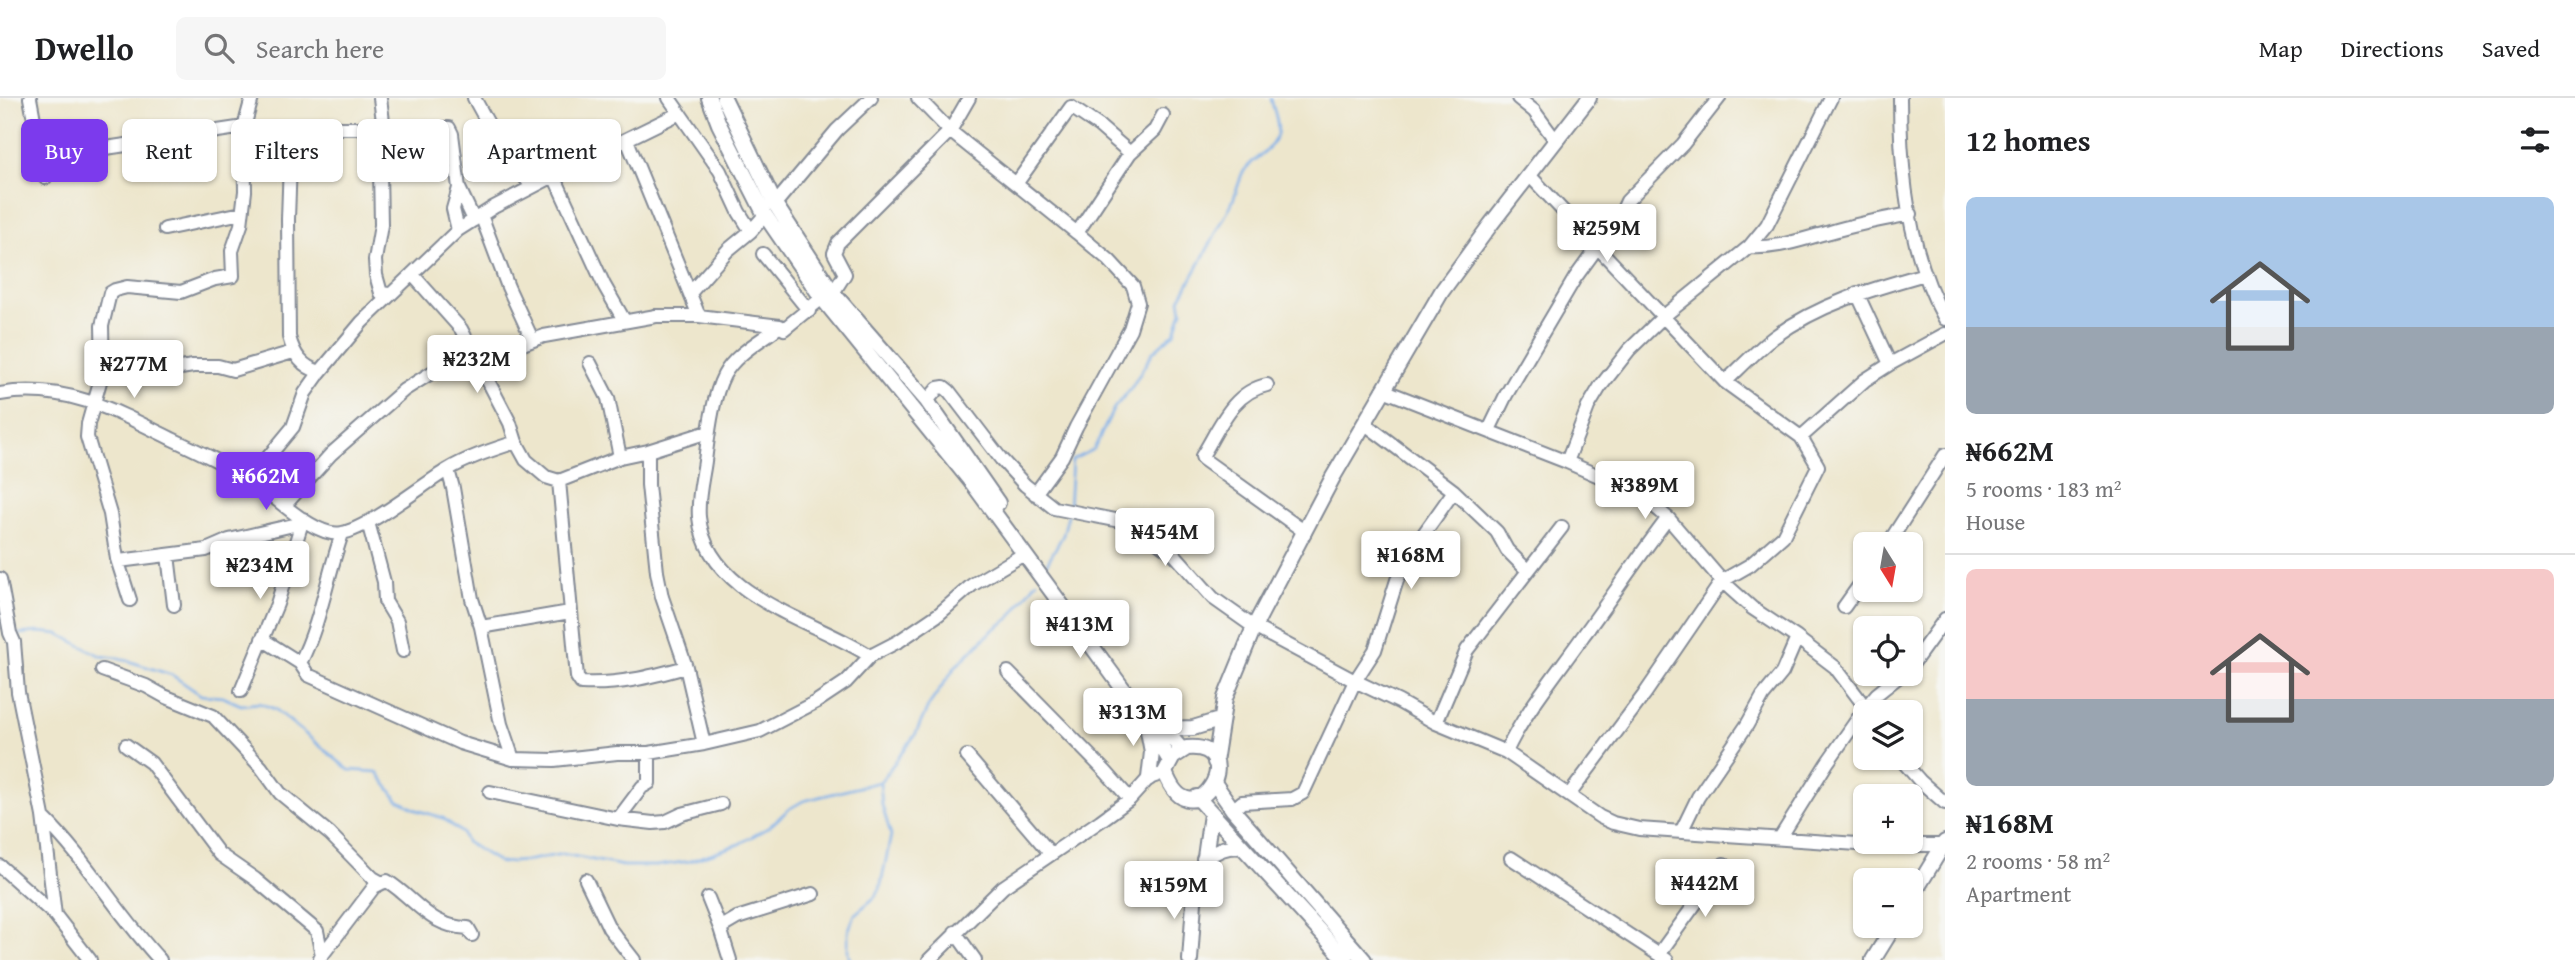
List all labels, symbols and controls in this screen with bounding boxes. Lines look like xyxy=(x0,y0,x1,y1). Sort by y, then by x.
search box xyxy=(176,17,666,80)
text: Dwello xyxy=(35,24,134,72)
icon: search xyxy=(200,29,238,67)
text: Search here xyxy=(256,29,384,68)
text: Map xyxy=(2259,31,2303,66)
text: Directions xyxy=(2341,31,2444,66)
text: Saved xyxy=(2482,31,2540,66)
text: 12 homes xyxy=(1966,118,2091,162)
chip: Buy xyxy=(21,119,108,182)
chip: Rent xyxy=(122,119,217,182)
chip: Filters xyxy=(231,119,343,182)
chip: New xyxy=(357,119,449,182)
chip: Apartment xyxy=(463,119,621,182)
icon: filters xyxy=(2516,121,2554,159)
pin: ₦259M xyxy=(1558,204,1656,264)
text: ₦259M xyxy=(1573,210,1641,243)
icon: home xyxy=(2197,243,2323,369)
pin: ₦232M xyxy=(428,336,526,395)
pin: ₦277M xyxy=(85,341,183,400)
text: ₦232M xyxy=(443,341,511,374)
text: ₦277M xyxy=(100,346,168,379)
text: ₦662M xyxy=(1966,428,2054,472)
pin: ₦662M xyxy=(217,452,315,512)
text: ₦662M xyxy=(232,458,300,491)
pin: ₦389M xyxy=(1596,462,1694,521)
text: ₦389M xyxy=(1611,467,1679,500)
text: 5 rooms · 183 m² xyxy=(1966,472,2121,505)
text: House xyxy=(1966,505,2025,538)
pin: ₦454M xyxy=(1116,508,1214,568)
text: ₦454M xyxy=(1131,514,1199,547)
pin: ₦168M xyxy=(1362,532,1460,591)
north arrow xyxy=(1853,532,1923,602)
map controls xyxy=(1853,532,1923,938)
text: ₦168M xyxy=(1377,537,1445,570)
pin: ₦234M xyxy=(211,542,309,601)
text: ₦234M xyxy=(226,547,294,580)
pin: ₦413M xyxy=(1031,601,1129,660)
text: ₦413M xyxy=(1046,606,1114,639)
icon: home xyxy=(2197,615,2323,741)
button: locate xyxy=(1853,616,1923,686)
pin: ₦313M xyxy=(1084,688,1182,748)
text: ₦313M xyxy=(1099,694,1167,727)
button: layers xyxy=(1853,700,1923,770)
button: + xyxy=(1853,784,1923,854)
text: ₦168M xyxy=(1966,800,2054,844)
text: 2 rooms · 58 m² xyxy=(1966,844,2110,877)
pin: ₦442M xyxy=(1656,860,1754,919)
pin: ₦159M xyxy=(1125,862,1223,921)
text: ₦442M xyxy=(1671,865,1739,898)
text: ₦159M xyxy=(1140,867,1208,900)
button: − xyxy=(1853,868,1923,938)
text: Apartment xyxy=(1966,877,2071,910)

